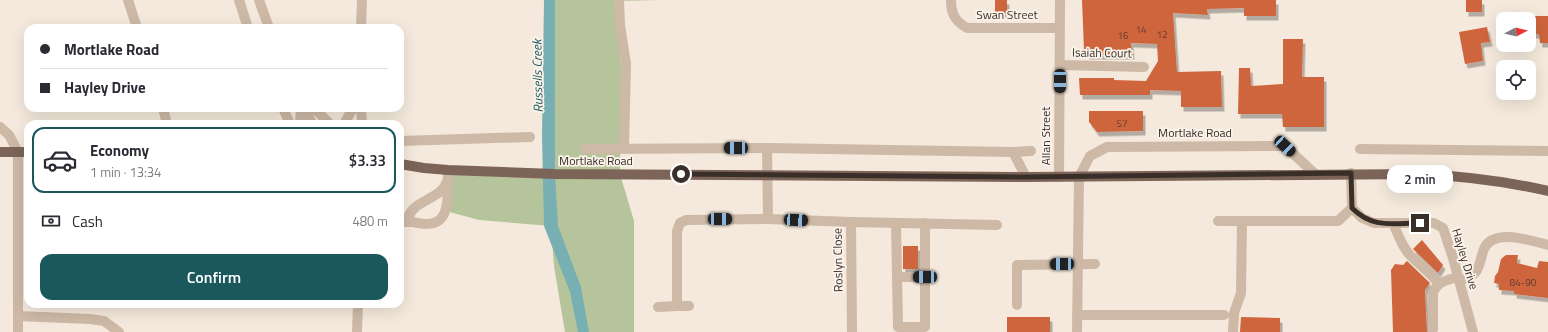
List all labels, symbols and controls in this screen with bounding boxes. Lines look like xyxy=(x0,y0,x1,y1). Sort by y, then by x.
street label: Swan Street xyxy=(976,5,1039,24)
north arrow xyxy=(1496,12,1536,52)
map controls xyxy=(1496,12,1536,100)
house number: 14 xyxy=(1135,22,1147,37)
house number: 12 xyxy=(1156,27,1168,42)
house number: 16 xyxy=(1117,28,1129,43)
water label: Russells Creek xyxy=(526,37,548,113)
text: Mortlake Road xyxy=(64,38,159,61)
street label: Isaiah Court xyxy=(1072,42,1133,63)
button: locate xyxy=(1496,60,1536,100)
car xyxy=(1054,69,1066,93)
text: Hayley Drive xyxy=(64,76,146,99)
street label: Allan Street xyxy=(1036,106,1055,165)
house number: 57 xyxy=(1116,116,1128,131)
street label: Mortlake Road xyxy=(1158,123,1232,142)
car xyxy=(1272,133,1298,159)
text: Economy xyxy=(90,139,149,162)
icon: car xyxy=(42,142,78,178)
car xyxy=(724,142,748,154)
text: $3.33 xyxy=(349,149,386,172)
street label: Mortlake Road xyxy=(559,151,633,170)
text: 1 min · 13:34 xyxy=(90,162,161,182)
route start xyxy=(672,165,690,183)
callout: 2 min xyxy=(1387,165,1453,193)
text: 2 min xyxy=(1404,169,1436,189)
icon: cash xyxy=(40,210,62,232)
text: Cash xyxy=(72,210,103,233)
text: 480 m xyxy=(352,211,388,231)
car xyxy=(708,213,732,225)
car xyxy=(784,213,808,227)
route end xyxy=(1411,214,1429,232)
street label: Hayley Drive xyxy=(1447,226,1484,292)
street label: Roslyn Close xyxy=(827,228,848,292)
button: Confirm xyxy=(40,254,388,300)
car xyxy=(1050,258,1074,270)
car xyxy=(913,271,937,283)
house number: 84-90 xyxy=(1510,275,1537,290)

